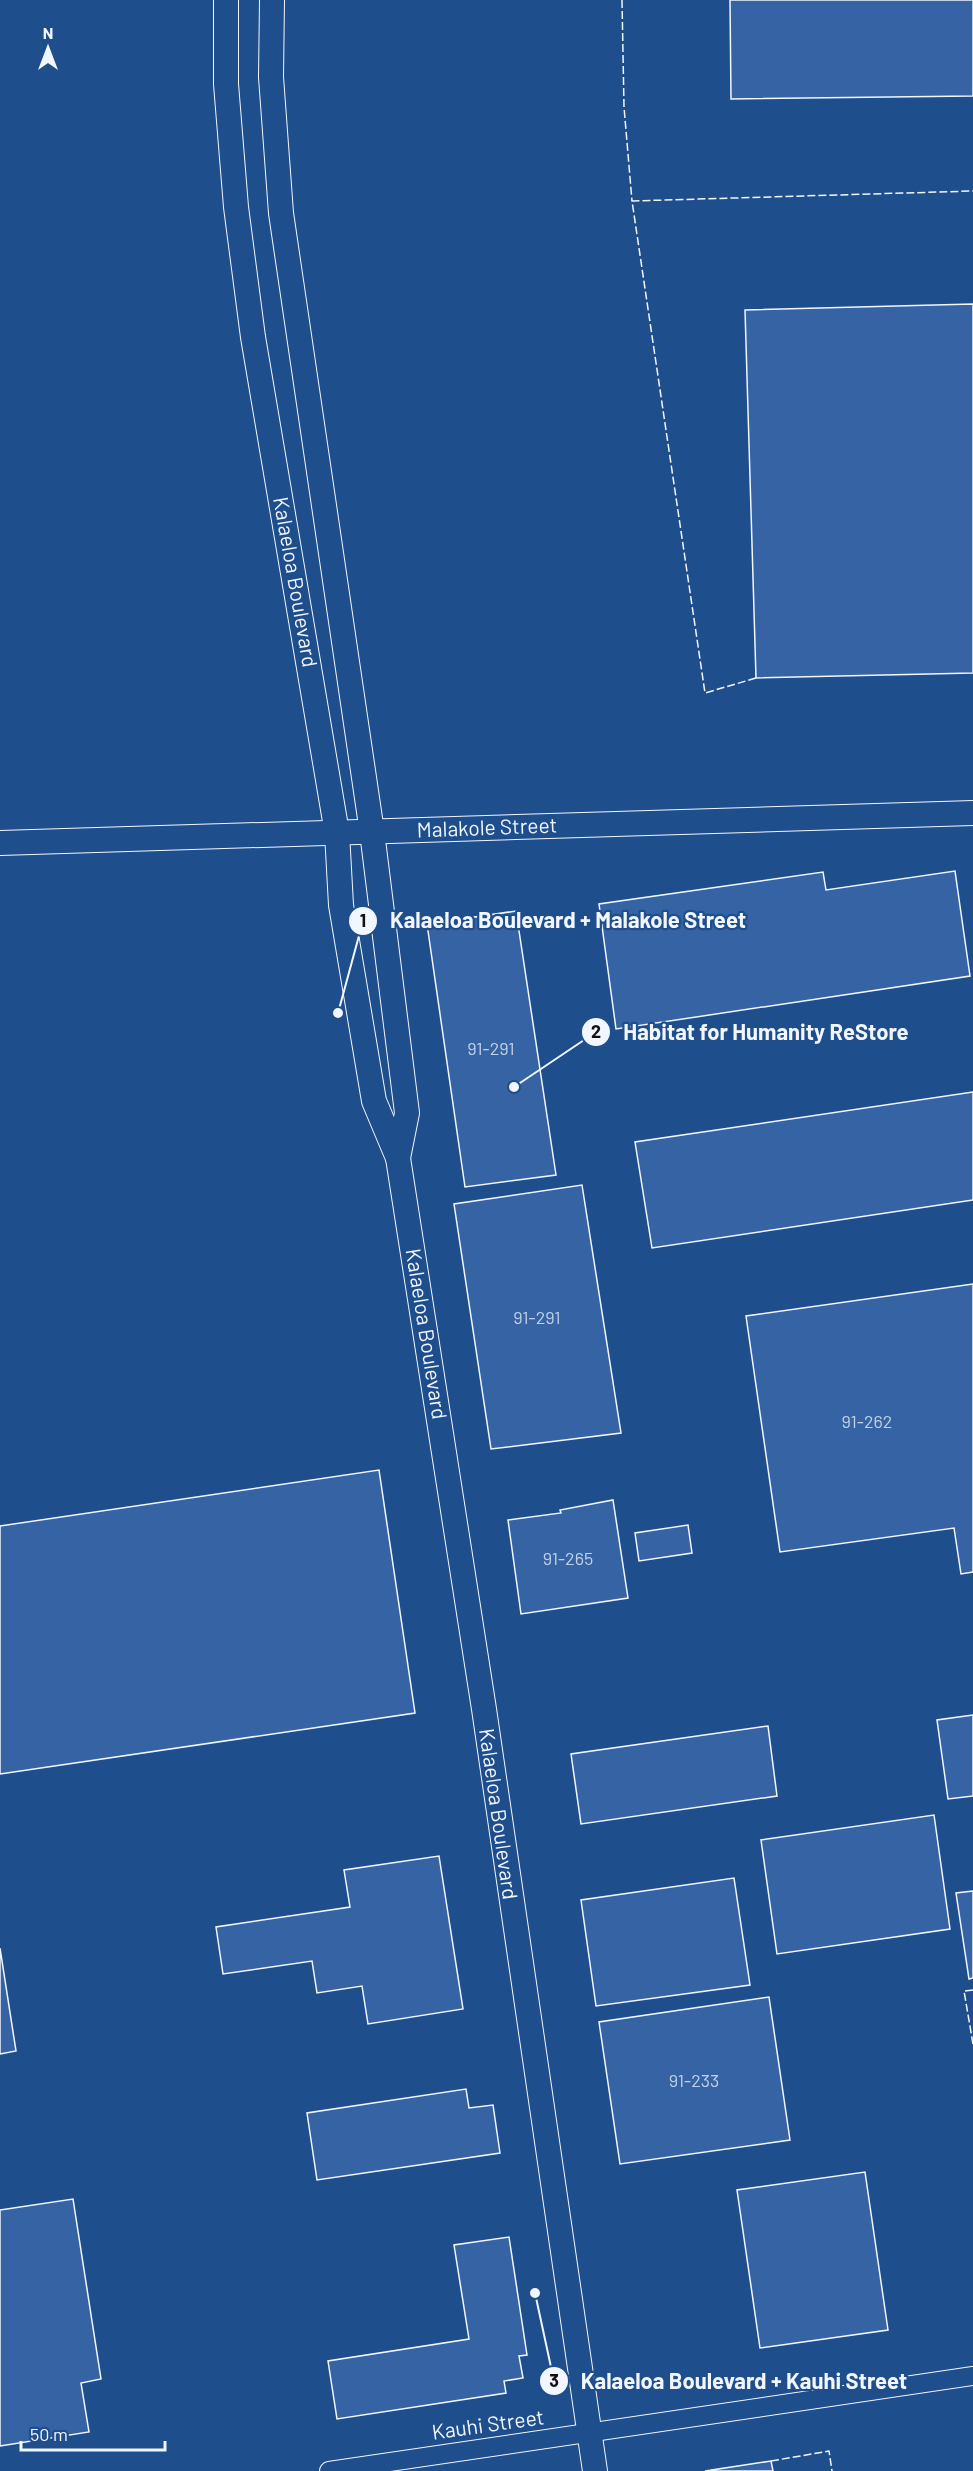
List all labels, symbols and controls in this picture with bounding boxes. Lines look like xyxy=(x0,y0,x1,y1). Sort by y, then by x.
north arrow xyxy=(18,18,78,78)
text: N xyxy=(43,23,53,42)
street label: Kalaeloa Boulevard xyxy=(269,495,324,669)
street label: Malakole Street xyxy=(416,812,558,841)
callout: Kalaeloa Boulevard + Malakole Street xyxy=(348,901,758,941)
text: Kalaeloa Boulevard + Malakole Street xyxy=(390,906,746,932)
text: 1 xyxy=(360,909,366,931)
callout: Habitat for Humanity ReStore xyxy=(581,1012,920,1052)
text: Habitat for Humanity ReStore xyxy=(623,1018,909,1044)
text: 2 xyxy=(591,1020,601,1042)
house number: 91-291 xyxy=(467,1037,515,1059)
street label: Kalaeloa Boulevard xyxy=(402,1247,453,1421)
house number: 91-291 xyxy=(513,1306,561,1328)
house number: 91-262 xyxy=(842,1410,892,1432)
house number: 91-265 xyxy=(543,1547,593,1569)
street label: Kalaeloa Boulevard xyxy=(475,1727,524,1901)
house number: 91-233 xyxy=(669,2069,719,2091)
callout: Kalaeloa Boulevard + Kauhi Street xyxy=(539,2361,919,2401)
text: Kalaeloa Boulevard + Kauhi Street xyxy=(581,2367,907,2393)
text: 3 xyxy=(549,2369,559,2391)
street label: Kauhi Street xyxy=(430,2403,545,2444)
scale bar xyxy=(21,2414,165,2452)
text: 50 m xyxy=(30,2423,68,2445)

